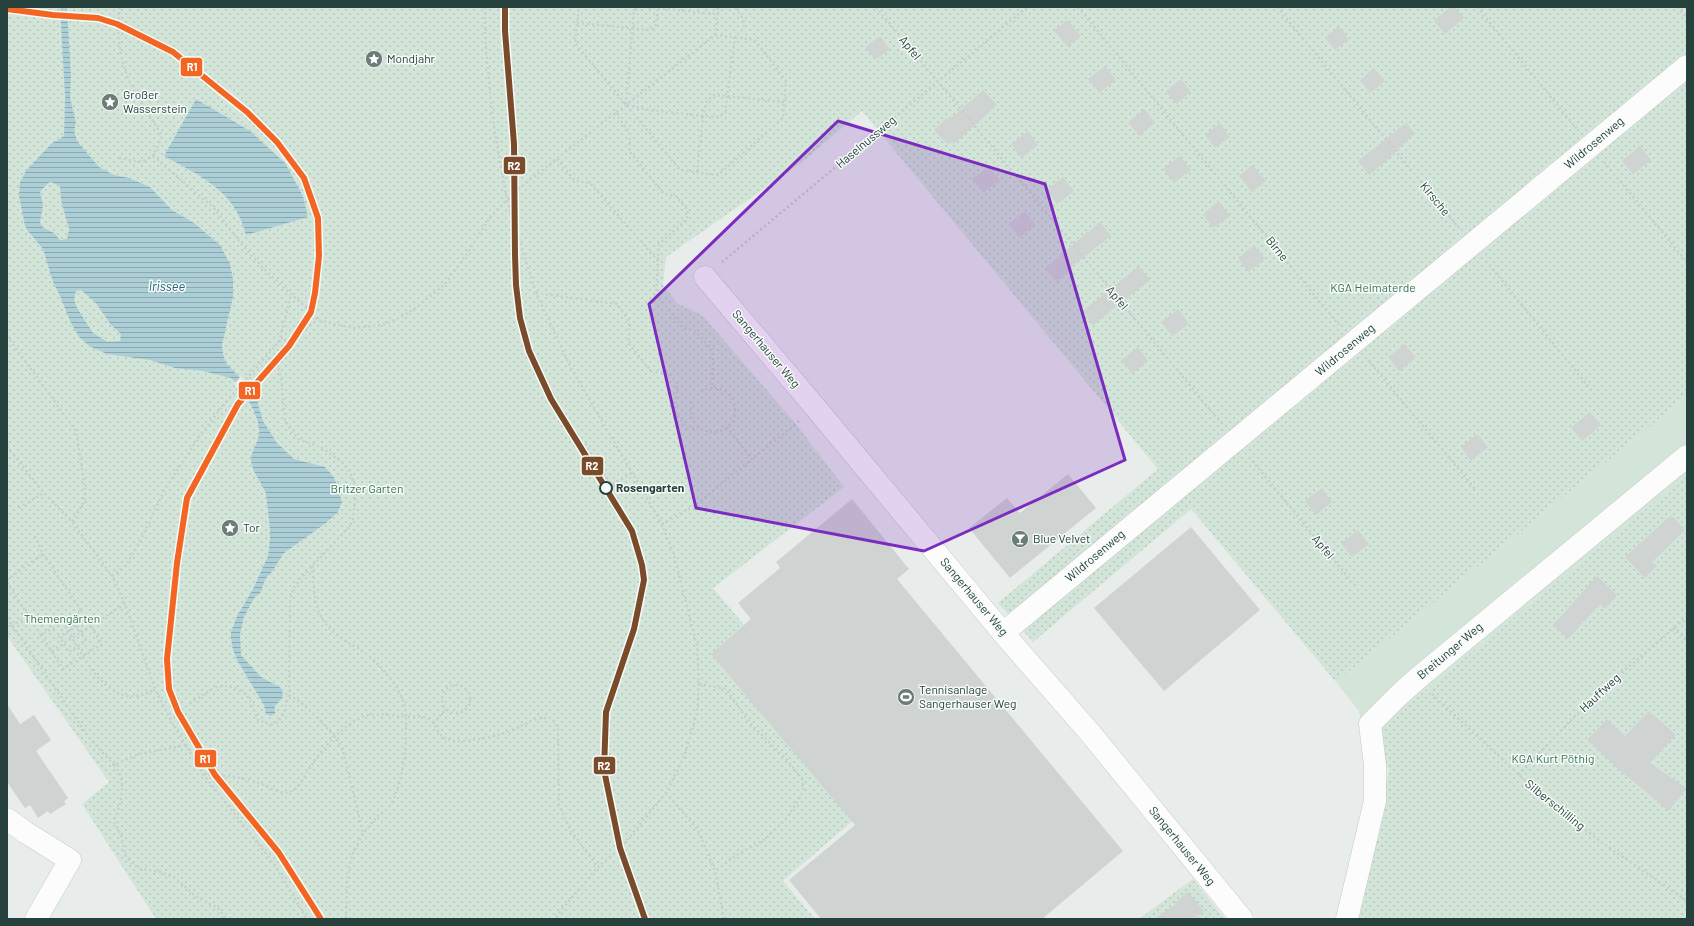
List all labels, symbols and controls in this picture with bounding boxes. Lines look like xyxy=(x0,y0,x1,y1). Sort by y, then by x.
street label: Apfel xyxy=(897,33,925,62)
place icon: Mondjahr xyxy=(364,49,384,69)
place label: Mondjahr xyxy=(387,51,436,65)
line badge: R1 xyxy=(180,57,203,77)
text: R1 xyxy=(187,60,197,73)
place label: Großer Wasserstein xyxy=(123,87,187,115)
place icon: Großer Wasserstein xyxy=(100,92,120,112)
street label: Haselnussweg xyxy=(832,112,898,170)
street label: Wildrosenweg xyxy=(1561,113,1626,171)
line badge: R2 xyxy=(503,156,526,175)
text: R2 xyxy=(508,159,520,172)
street label: Kirsche xyxy=(1418,179,1454,218)
street label: Birne xyxy=(1264,233,1292,264)
water label: Irissee xyxy=(149,278,186,294)
park label: KGA Heimaterde xyxy=(1330,280,1416,294)
street label: Apfel xyxy=(1104,283,1132,312)
street label: Sangerhauser Weg xyxy=(730,307,803,390)
street label: Wildrosenweg xyxy=(1312,320,1377,378)
line badge: R1 xyxy=(238,381,261,400)
text: R1 xyxy=(245,384,255,397)
line badge: R2 xyxy=(581,456,604,476)
text: R2 xyxy=(586,459,598,472)
place label: Rosengarten xyxy=(616,480,684,494)
park label: Britzer Garten xyxy=(331,481,403,495)
marker: Rosengarten xyxy=(599,481,613,495)
place icon: Tor xyxy=(220,518,240,538)
place label: Tor xyxy=(243,520,261,534)
street label: Wildrosenweg xyxy=(1062,526,1127,584)
bar icon: Blue Velvet xyxy=(1010,529,1030,549)
place label: Blue Velvet xyxy=(1033,531,1090,545)
street label: Apfel xyxy=(1310,532,1338,561)
street label: Sangerhauser Weg xyxy=(938,555,1011,638)
park label: Themengärten xyxy=(24,611,100,625)
street label: Breitunger Weg xyxy=(1414,619,1485,682)
street label: Hauffweg xyxy=(1576,670,1622,715)
place label: Tennisanlage Sangerhauser Weg xyxy=(919,682,1017,710)
sports icon: Tennisanlage Sangerhauser Weg xyxy=(896,687,916,707)
line badge: R1 xyxy=(194,749,217,768)
park label: KGA Kurt Pöthig xyxy=(1512,751,1594,765)
text: R1 xyxy=(200,752,210,765)
line badge: R2 xyxy=(593,756,616,775)
text: R2 xyxy=(598,759,610,772)
street label: Silberschilling xyxy=(1523,776,1588,833)
street label: Sangerhauser Weg xyxy=(1147,803,1219,888)

